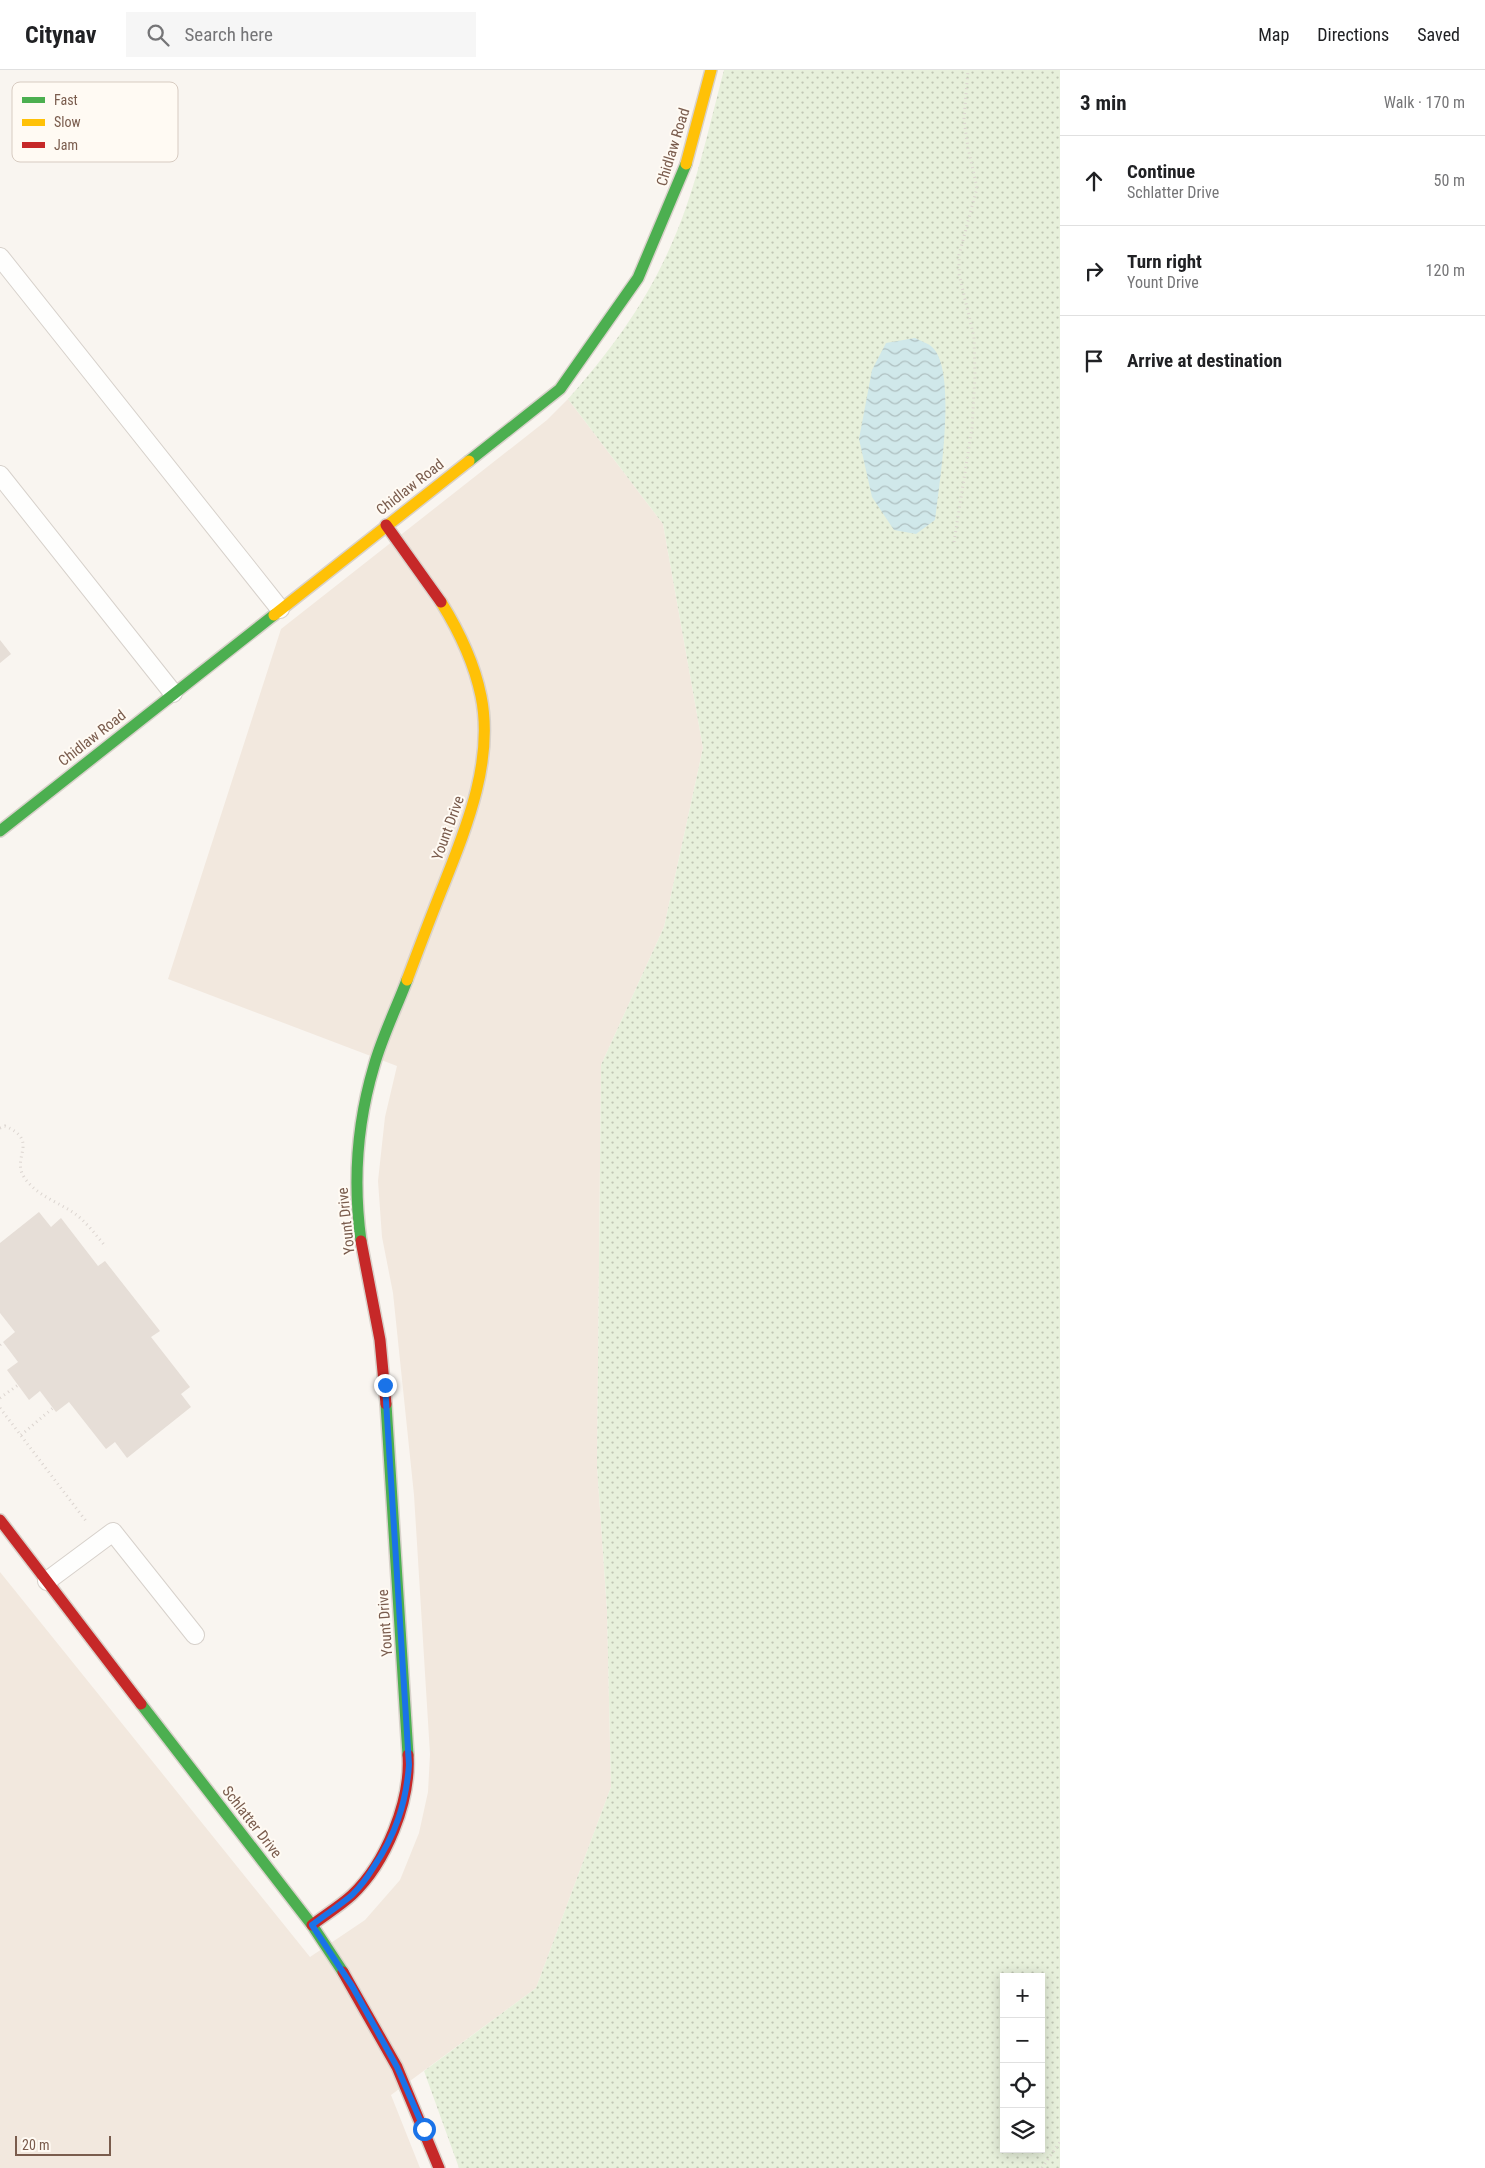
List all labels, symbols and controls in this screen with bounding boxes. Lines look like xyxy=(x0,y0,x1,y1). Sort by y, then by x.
search box xyxy=(126,12,476,57)
text: Citynav xyxy=(25,21,96,49)
icon: search xyxy=(144,21,172,49)
text: Search here xyxy=(184,23,273,46)
text: Map xyxy=(1258,24,1289,45)
text: Directions xyxy=(1317,24,1389,45)
text: Saved xyxy=(1417,24,1460,45)
legend xyxy=(12,82,178,162)
text: 3 min xyxy=(1080,91,1127,115)
text: Fast xyxy=(54,92,78,108)
text: Walk · 170 m xyxy=(1384,93,1465,112)
street label: Chidlaw Road xyxy=(653,106,693,188)
text: Slow xyxy=(54,114,81,130)
text: Jam xyxy=(54,137,78,153)
text: Continue xyxy=(1127,160,1195,183)
icon: ahead xyxy=(1080,167,1108,195)
text: 50 m xyxy=(1433,171,1465,190)
text: Schlatter Drive xyxy=(1127,183,1219,202)
text: Turn right xyxy=(1127,250,1202,273)
icon: right xyxy=(1080,257,1108,285)
text: 120 m xyxy=(1426,261,1465,280)
text: Yount Drive xyxy=(1127,273,1199,292)
icon: arrive xyxy=(1080,347,1108,375)
text: Arrive at destination xyxy=(1127,349,1282,372)
street label: Chidlaw Road xyxy=(373,455,447,519)
street label: Chidlaw Road xyxy=(55,706,129,770)
street label: Yount Drive xyxy=(428,793,468,863)
street label: Yount Drive xyxy=(334,1187,358,1255)
route end xyxy=(374,1374,397,1397)
street label: Yount Drive xyxy=(374,1589,396,1657)
street label: Schlatter Drive xyxy=(218,1782,286,1862)
map controls xyxy=(1000,1973,1045,2153)
button: + xyxy=(1000,1973,1045,2018)
button: − xyxy=(1000,2018,1045,2063)
button: locate xyxy=(1000,2063,1045,2108)
button: layers xyxy=(1000,2108,1045,2153)
route start xyxy=(413,2118,436,2141)
scale bar xyxy=(15,2133,111,2156)
text: 20 m xyxy=(22,2137,50,2153)

